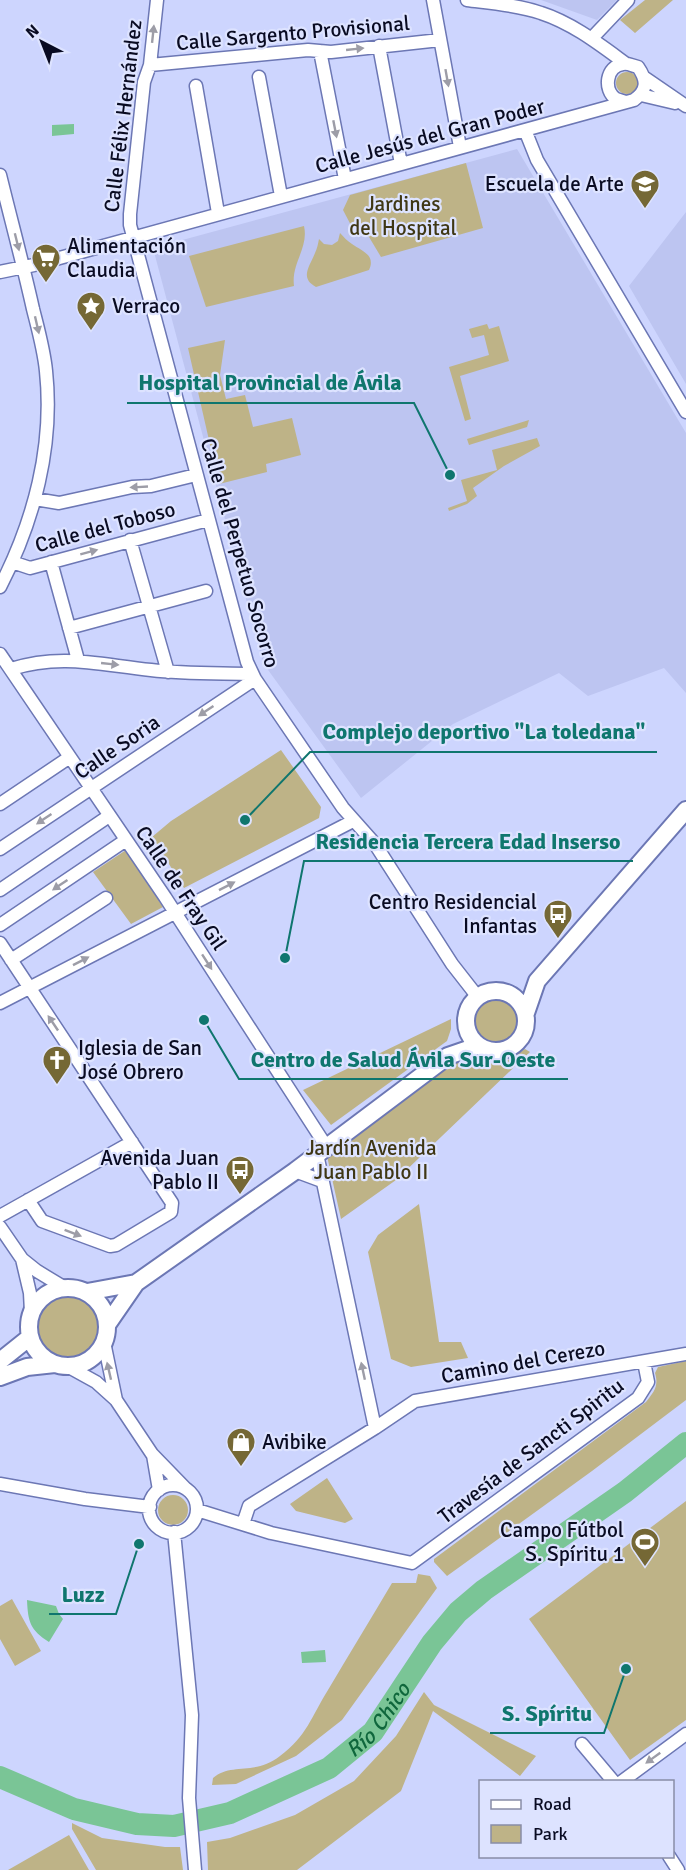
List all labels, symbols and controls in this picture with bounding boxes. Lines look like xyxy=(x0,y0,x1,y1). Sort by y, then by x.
street label: Calle Sargento Provisional xyxy=(175,10,411,56)
north arrow xyxy=(12,12,72,72)
street label: Calle Félix Hernández xyxy=(98,18,148,214)
text: N xyxy=(22,20,43,43)
one-way arrow xyxy=(148,24,158,43)
one-way arrow xyxy=(345,44,364,54)
one-way arrow xyxy=(443,69,452,88)
street label: Calle Jesús del Gran Poder xyxy=(312,93,548,179)
one-way arrow xyxy=(331,119,340,138)
school or university icon: Escuela de Arte xyxy=(629,168,661,210)
place label: Escuela de Arte xyxy=(485,171,624,197)
park label: Jardines del Hospital xyxy=(349,191,457,241)
one-way arrow xyxy=(12,233,22,251)
place label: Alimentación Claudia xyxy=(67,233,186,283)
supermarket icon: Alimentación Claudia xyxy=(30,242,62,284)
place icon: Verraco xyxy=(75,290,107,332)
place label: Verraco xyxy=(112,293,180,319)
one-way arrow xyxy=(33,315,42,334)
callout: Hospital Provincial de Ávila xyxy=(127,363,414,403)
text: Hospital Provincial de Ávila xyxy=(138,369,402,396)
street label: Calle del Perpetuo Socorro xyxy=(195,435,285,671)
one-way arrow xyxy=(129,482,148,491)
street label: Calle del Toboso xyxy=(32,496,178,558)
one-way arrow xyxy=(80,546,98,556)
one-way arrow xyxy=(100,659,119,669)
one-way arrow xyxy=(198,706,215,717)
street label: Calle Soria xyxy=(69,709,165,785)
callout: Complejo deportivo "La toledana" xyxy=(310,712,657,752)
text: Complejo deportivo "La toledana" xyxy=(323,718,645,745)
one-way arrow xyxy=(36,814,52,825)
street label: Calle de Fray Gil xyxy=(130,821,232,955)
callout: Residencia Tercera Edad Inserso xyxy=(304,821,633,861)
text: Residencia Tercera Edad Inserso xyxy=(316,828,620,855)
one-way arrow xyxy=(52,879,68,890)
one-way arrow xyxy=(218,881,235,891)
place label: Centro Residencial Infantas xyxy=(369,889,537,939)
bus stop icon: Centro Residencial Infantas xyxy=(542,898,574,940)
one-way arrow xyxy=(201,954,212,970)
one-way arrow xyxy=(73,956,90,966)
one-way arrow xyxy=(48,1015,59,1031)
place label: Iglesia de San José Obrero xyxy=(78,1035,202,1085)
callout: Centro de Salud Ávila Sur-Oeste xyxy=(239,1039,568,1079)
church icon: Iglesia de San José Obrero xyxy=(41,1044,73,1086)
text: Centro de Salud Ávila Sur-Oeste xyxy=(251,1046,555,1073)
park label: Jardín Avenida Juan Pablo II xyxy=(305,1135,437,1185)
place label: Avenida Juan Pablo II xyxy=(100,1145,219,1195)
bus stop icon: Avenida Juan Pablo II xyxy=(224,1154,256,1196)
one-way arrow xyxy=(64,1229,82,1239)
street label: Camino del Cerezo xyxy=(439,1335,607,1389)
one-way arrow xyxy=(104,1361,113,1380)
one-way arrow xyxy=(358,1361,367,1380)
street label: Travesía de Sancti Spiritu xyxy=(433,1373,629,1529)
shop icon: Avibike xyxy=(225,1426,257,1468)
place label: Avibike xyxy=(262,1429,327,1455)
place label: Campo Fútbol S. Spíritu 1 xyxy=(500,1517,624,1567)
sports icon: Campo Fútbol S. Spíritu 1 xyxy=(629,1526,661,1568)
callout: Luzz xyxy=(49,1574,116,1614)
text: Luzz xyxy=(61,1581,105,1608)
water label: Río Chico xyxy=(340,1676,417,1763)
callout: S. Spíritu xyxy=(490,1693,604,1733)
text: S. Spíritu xyxy=(502,1700,592,1727)
one-way arrow xyxy=(646,1752,662,1764)
legend xyxy=(479,1780,674,1858)
text: Road xyxy=(533,1793,572,1815)
text: Park xyxy=(533,1823,568,1845)

